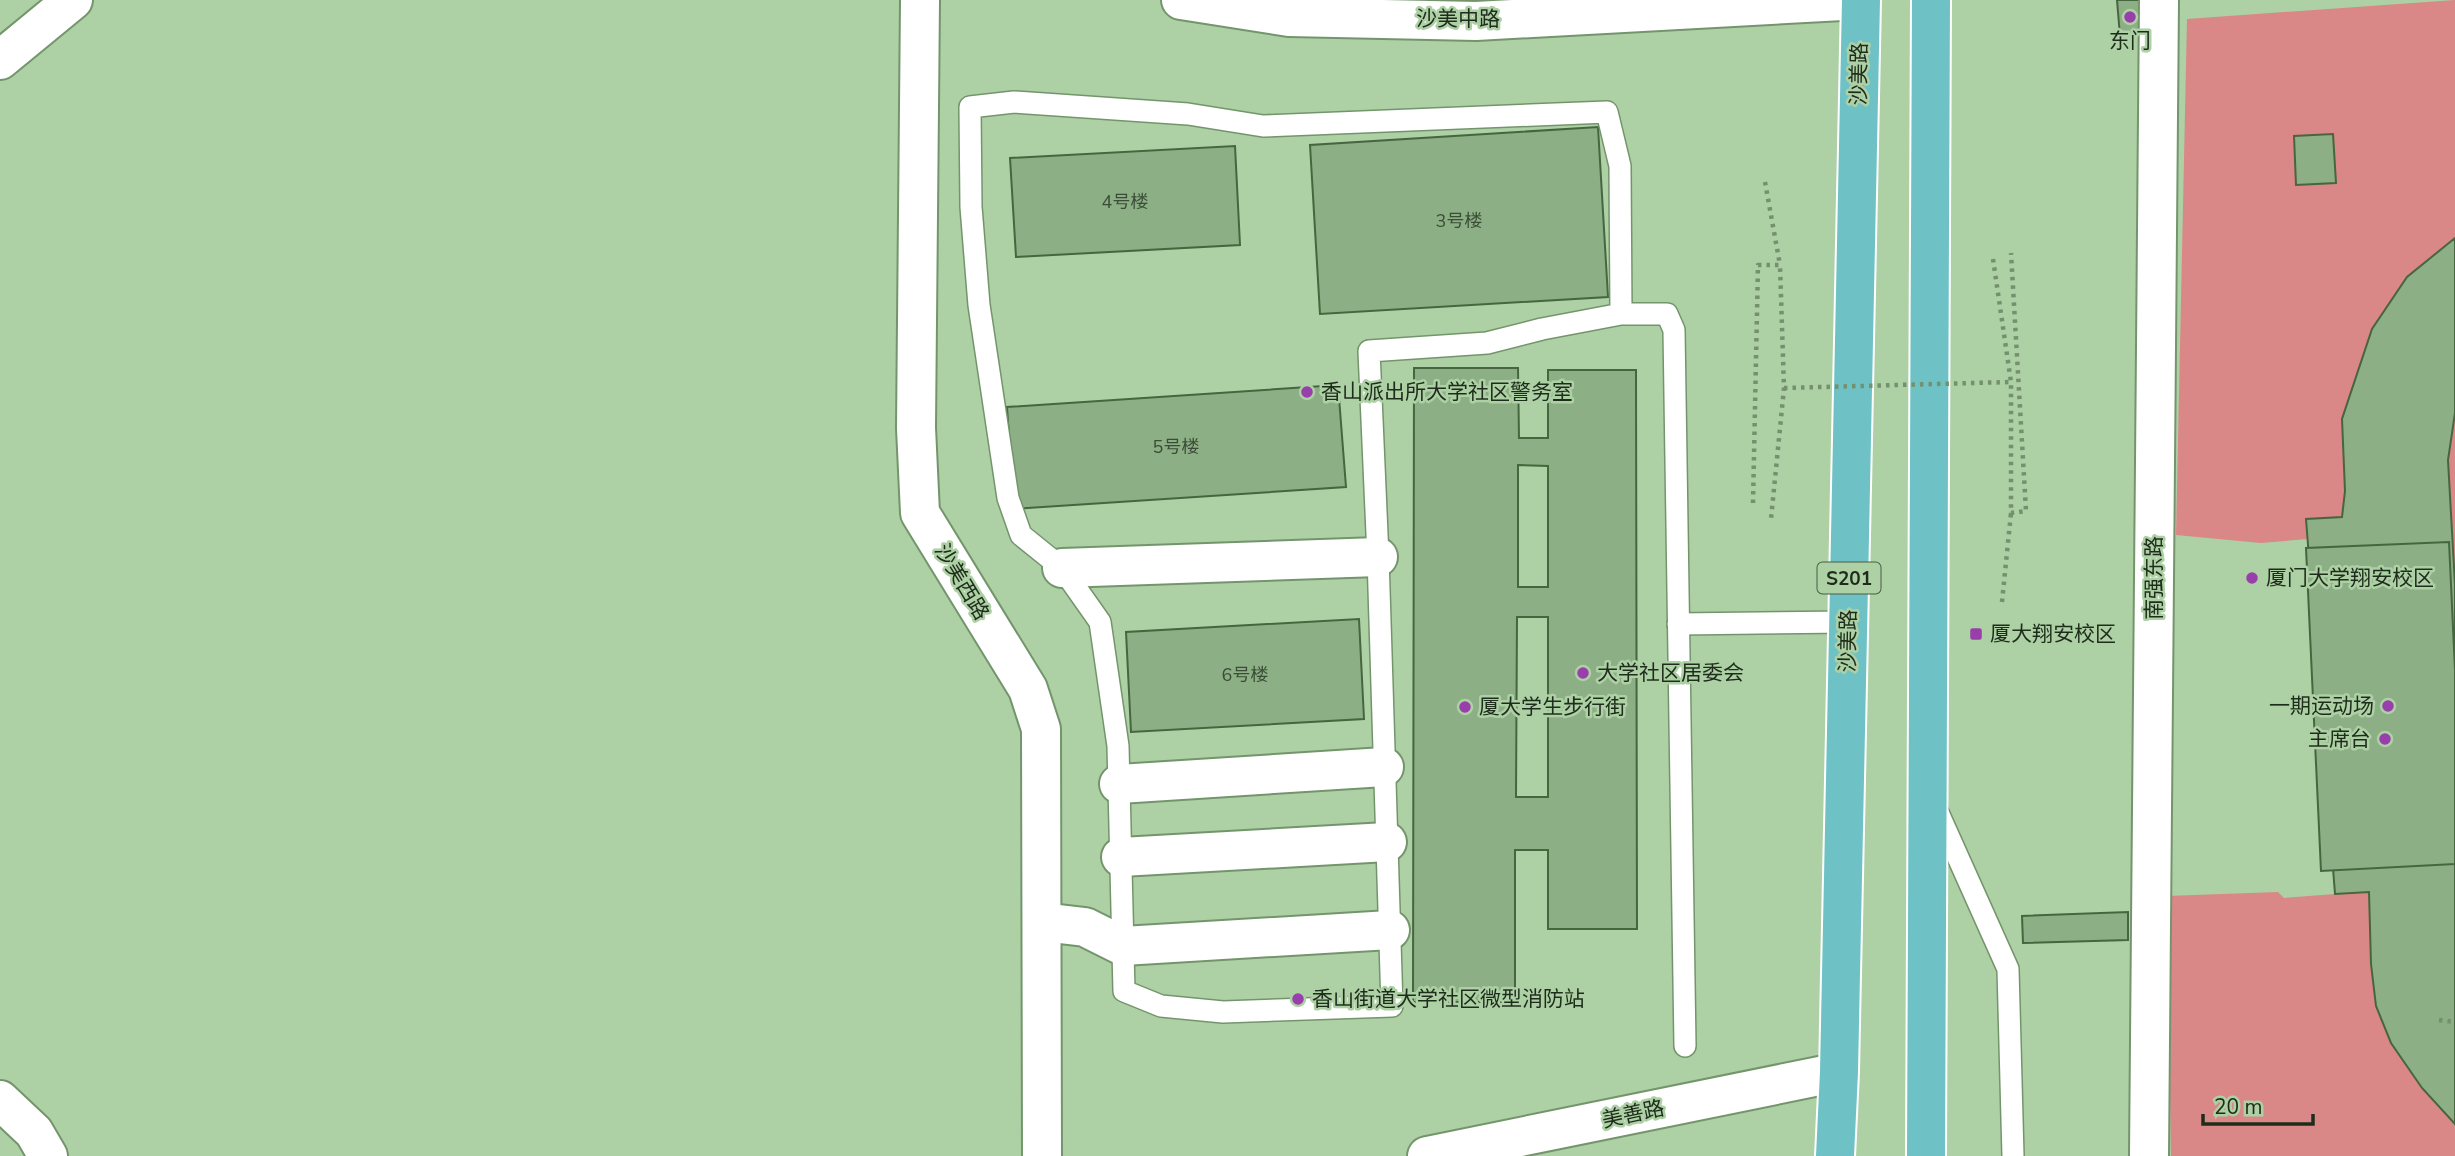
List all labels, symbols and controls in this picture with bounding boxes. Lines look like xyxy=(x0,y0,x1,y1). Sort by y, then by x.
street label: 沙美中路 xyxy=(1416,5,1500,33)
marker: 东门 xyxy=(2122,9,2138,25)
place label: 东门 xyxy=(2109,27,2151,55)
street label: 沙美路 xyxy=(1844,42,1874,106)
house number: 4号楼 xyxy=(1102,190,1148,214)
house number: 3号楼 xyxy=(1436,209,1482,233)
place label: 香山派出所大学社区警务室 xyxy=(1321,378,1573,406)
marker: 香山派出所大学社区警务室 xyxy=(1299,384,1315,400)
house number: 5号楼 xyxy=(1153,435,1199,459)
street label: 南强东路 xyxy=(2140,536,2168,620)
street label: 沙美西路 xyxy=(928,539,996,625)
road number: S201 xyxy=(1818,562,1881,594)
place label: 厦门大学翔安校区 xyxy=(2266,564,2434,592)
marker: 厦门大学翔安校区 xyxy=(2244,570,2260,586)
street label: 沙美路 xyxy=(1833,609,1863,673)
place label: 厦大翔安校区 xyxy=(1990,620,2116,648)
marker: 厦大翔安校区 xyxy=(1968,626,1984,642)
place label: 大学社区居委会 xyxy=(1597,659,1744,687)
house number: 6号楼 xyxy=(1222,663,1268,687)
marker: 大学社区居委会 xyxy=(1575,665,1591,681)
place label: 一期运动场 xyxy=(2269,692,2374,720)
place label: 厦大学生步行街 xyxy=(1479,693,1626,721)
marker: 一期运动场 xyxy=(2380,698,2396,714)
marker: 厦大学生步行街 xyxy=(1457,699,1473,715)
place label: 主席台 xyxy=(2308,725,2371,753)
marker: 主席台 xyxy=(2377,731,2393,747)
place label: 香山街道大学社区微型消防站 xyxy=(1312,985,1585,1013)
marker: 香山街道大学社区微型消防站 xyxy=(1290,991,1306,1007)
scale bar xyxy=(2203,1082,2313,1126)
text: 20 m xyxy=(2214,1093,2263,1121)
street label: 美善路 xyxy=(1599,1094,1667,1134)

